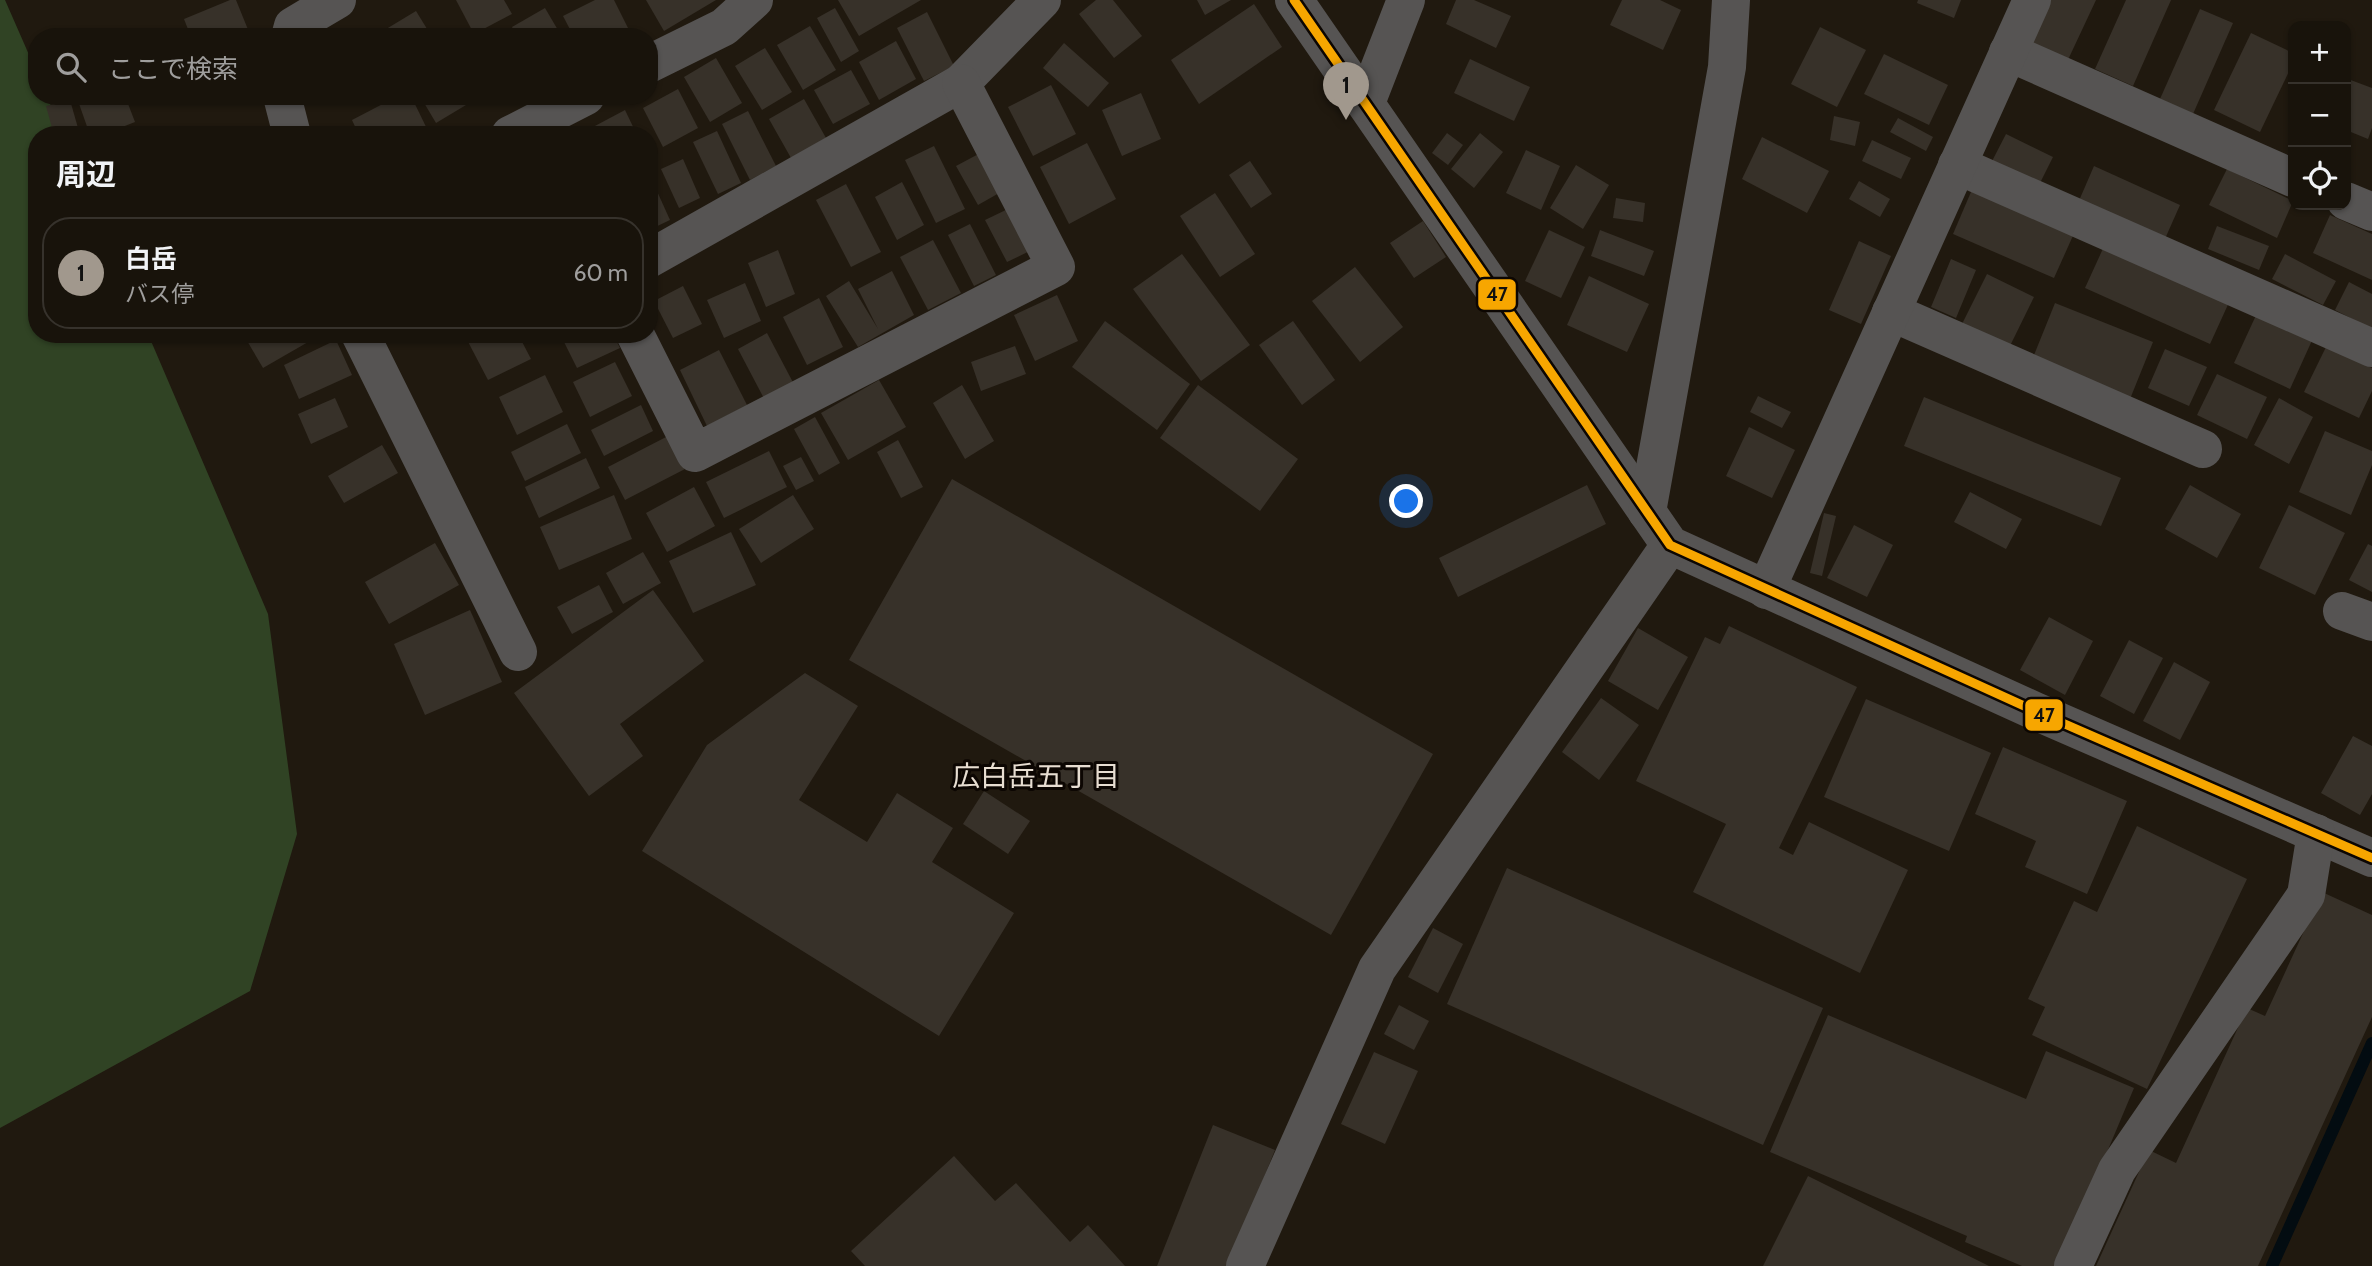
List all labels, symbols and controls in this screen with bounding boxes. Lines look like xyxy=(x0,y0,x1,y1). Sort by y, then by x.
map controls xyxy=(2288,21,2351,210)
button: + xyxy=(2288,21,2351,84)
search box xyxy=(28,28,658,105)
icon: search xyxy=(52,48,90,86)
text: ここで検索 xyxy=(108,53,238,85)
pin: 1 xyxy=(1323,62,1369,120)
button: − xyxy=(2288,84,2351,147)
button: locate xyxy=(2288,147,2351,210)
text: 周辺 xyxy=(56,156,116,193)
text: 白岳 xyxy=(125,243,177,275)
text: 1 xyxy=(77,259,85,287)
text: 60 m xyxy=(574,259,628,287)
line badge: 47 xyxy=(1477,278,1517,311)
text: バス停 xyxy=(125,280,194,308)
text: 47 xyxy=(1486,283,1508,306)
your location xyxy=(1389,484,1423,518)
line badge: 47 xyxy=(2024,698,2064,732)
text: 47 xyxy=(2033,704,2055,727)
district label: 広白岳五丁目 xyxy=(952,759,1120,793)

